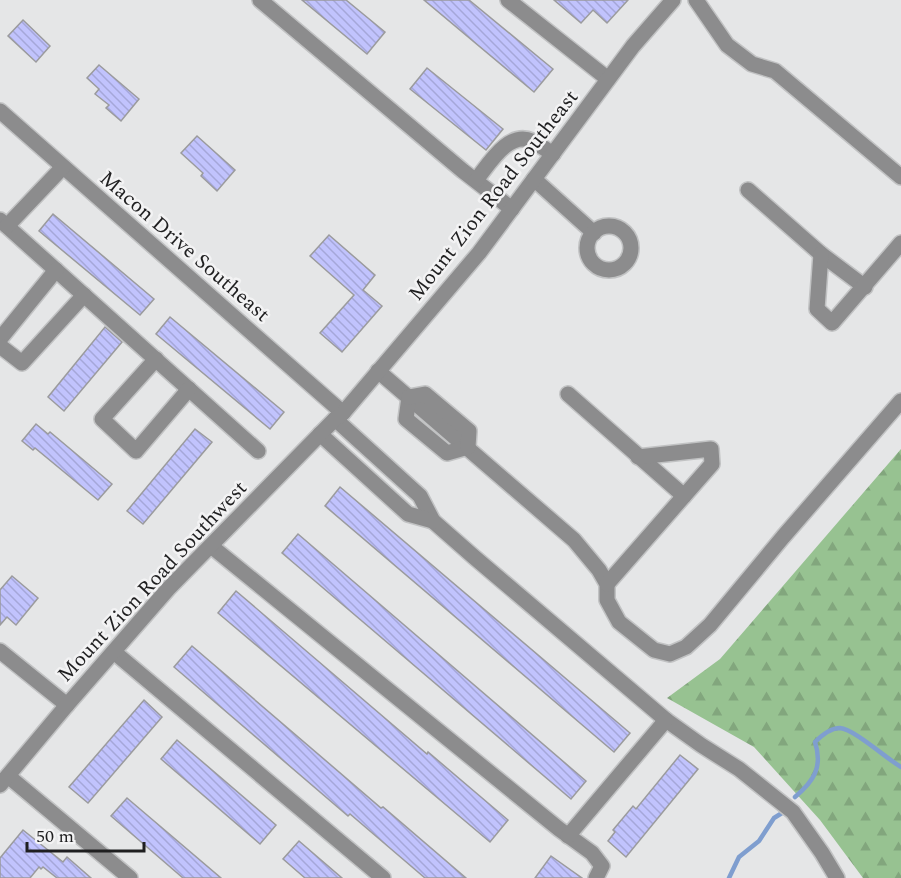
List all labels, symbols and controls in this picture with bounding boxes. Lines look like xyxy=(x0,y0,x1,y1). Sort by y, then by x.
street label: Mount Zion Road Southeast xyxy=(401,83,587,308)
street label: Macon Drive Southeast xyxy=(92,163,277,330)
street label: Mount Zion Road Southwest xyxy=(50,473,255,690)
scale bar xyxy=(27,815,144,853)
text: 50 m xyxy=(36,823,74,850)

